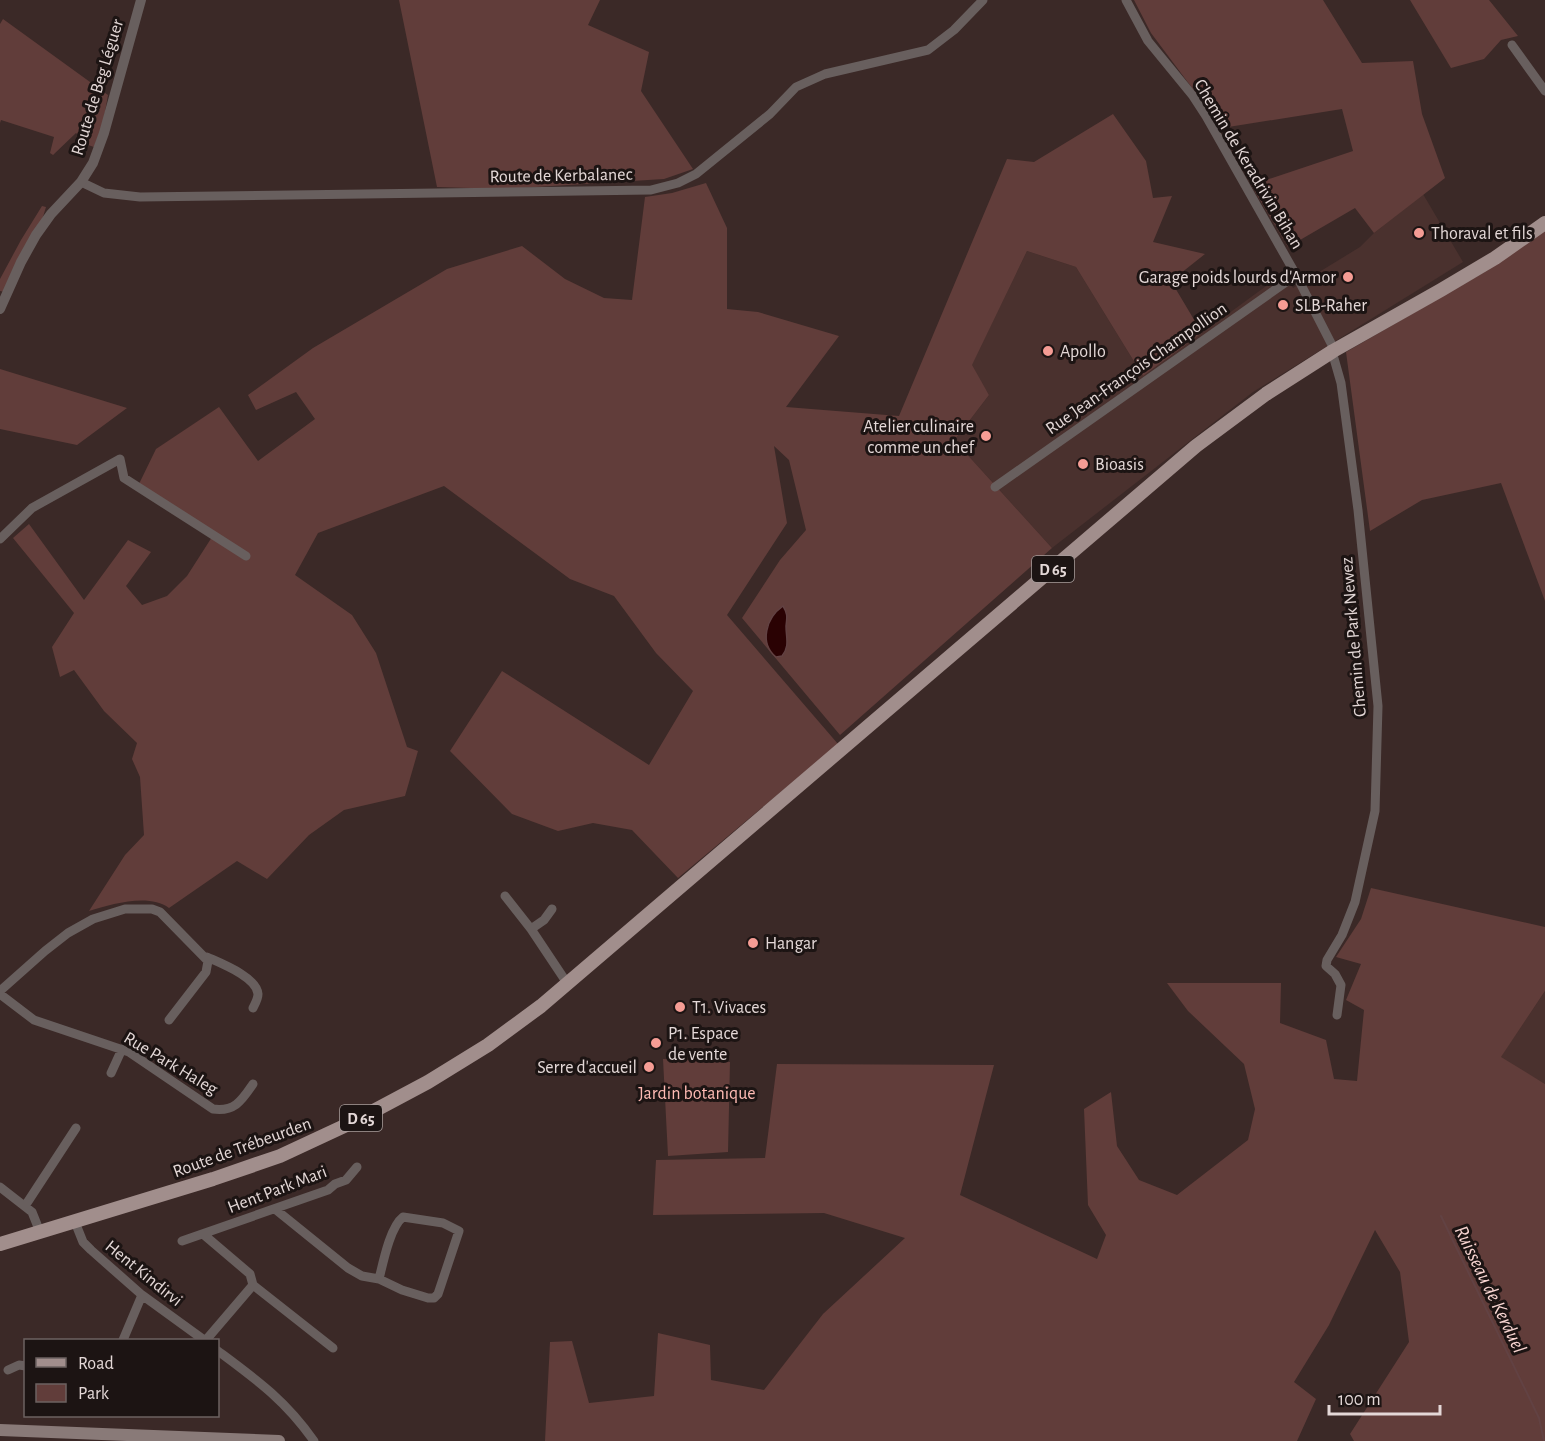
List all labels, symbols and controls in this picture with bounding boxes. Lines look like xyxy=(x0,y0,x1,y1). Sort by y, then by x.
street label: Route de Beg Léguer xyxy=(69,17,127,158)
street label: Chemin de Keradrivin Bihan xyxy=(1190,76,1306,253)
street label: Route de Kerbalanec xyxy=(489,166,633,186)
place label: Thoraval et fils xyxy=(1431,225,1533,243)
marker: Thoraval et fils xyxy=(1412,226,1426,240)
place label: Garage poids lourds d'Armor xyxy=(1139,269,1336,287)
marker: Garage poids lourds d'Armor xyxy=(1341,270,1355,284)
place label: SLB-Raher xyxy=(1295,297,1367,315)
marker: SLB-Raher xyxy=(1276,298,1290,312)
street label: Rue Jean-François Champollion xyxy=(1043,299,1230,438)
place label: Apollo xyxy=(1060,343,1106,361)
marker: Apollo xyxy=(1041,344,1055,358)
place label: Atelier culinaire comme un chef xyxy=(863,418,976,457)
marker: Atelier culinaire comme un chef xyxy=(979,429,993,443)
place label: Bioasis xyxy=(1095,456,1144,474)
marker: Bioasis xyxy=(1076,457,1090,471)
road number: D 65 xyxy=(1032,556,1074,582)
street label: Chemin de Park Newez xyxy=(1338,556,1370,718)
place label: Hangar xyxy=(765,935,817,953)
marker: Hangar xyxy=(746,936,760,950)
place label: T1. Vivaces xyxy=(692,999,766,1017)
marker: T1. Vivaces xyxy=(673,1000,687,1014)
place label: P1. Espace de vente xyxy=(668,1025,739,1064)
street label: Rue Park Haleg xyxy=(121,1029,221,1099)
marker: P1. Espace de vente xyxy=(649,1036,663,1050)
place label: Serre d'accueil xyxy=(537,1059,637,1077)
marker: Serre d'accueil xyxy=(642,1060,656,1074)
park label: Jardin botanique xyxy=(638,1085,756,1103)
road number: D 65 xyxy=(340,1105,382,1131)
street label: Route de Trébeurden xyxy=(171,1115,314,1181)
street label: Hent Park Mari xyxy=(225,1163,329,1217)
water label: Ruisseau de Kerduel xyxy=(1451,1222,1530,1357)
street label: Hent Kindirvi xyxy=(101,1237,185,1310)
legend xyxy=(24,1339,219,1417)
text: Road xyxy=(78,1355,114,1373)
scale bar xyxy=(1329,1378,1440,1416)
text: Park xyxy=(78,1385,110,1403)
text: 100 m xyxy=(1338,1391,1381,1409)

